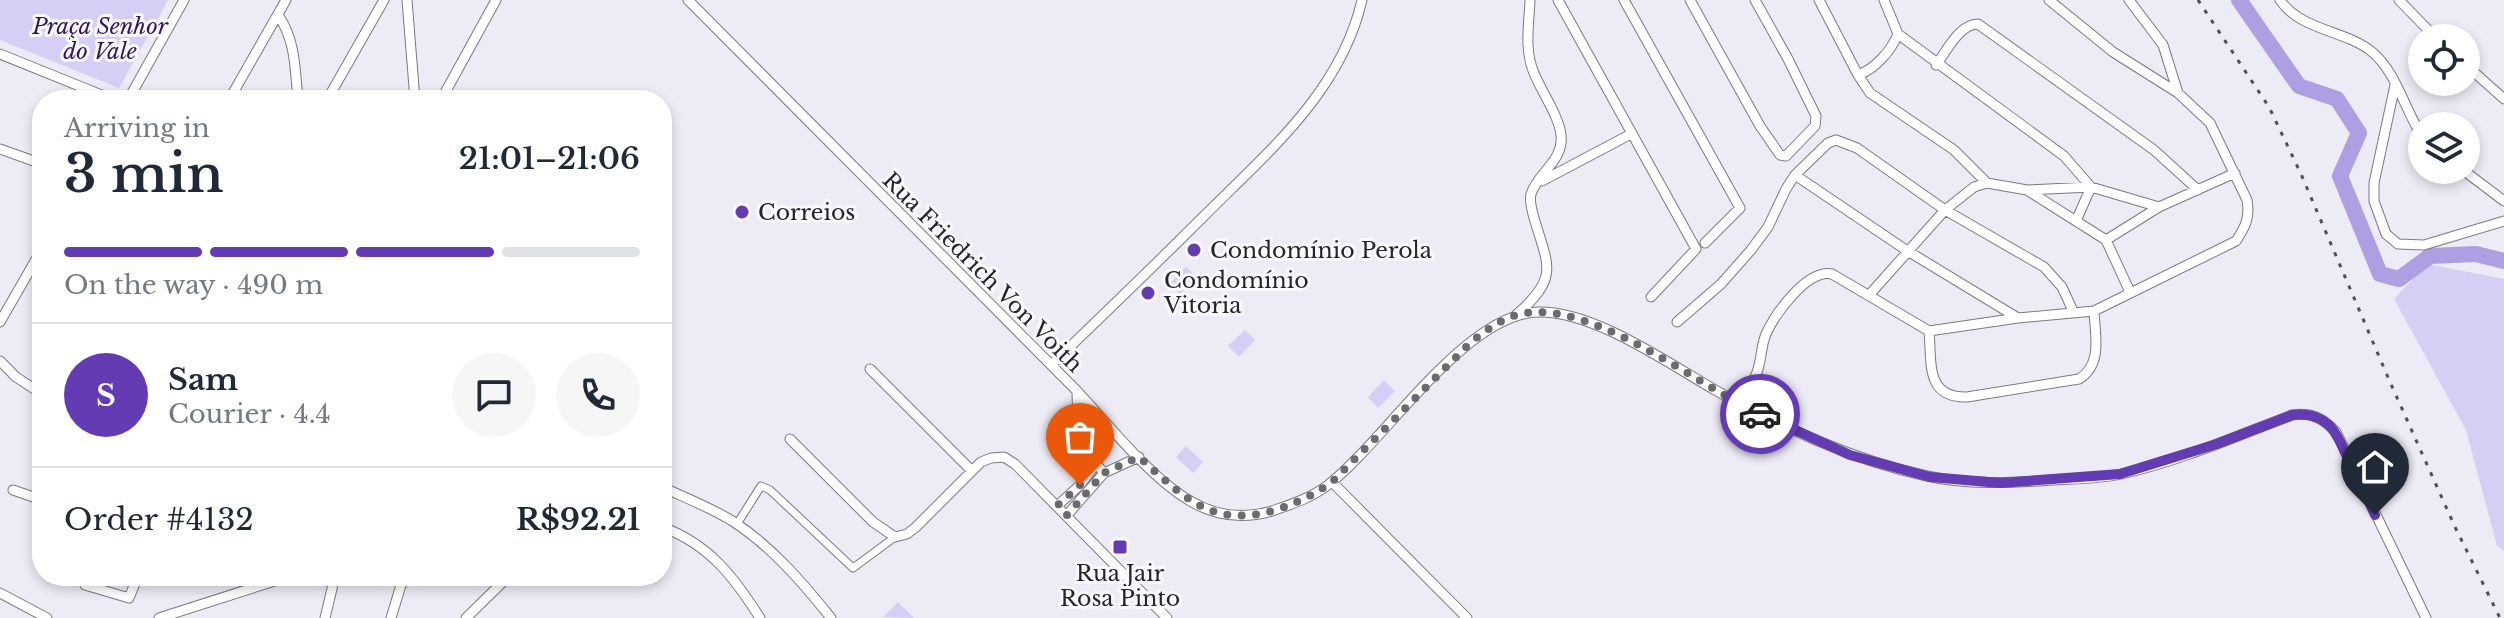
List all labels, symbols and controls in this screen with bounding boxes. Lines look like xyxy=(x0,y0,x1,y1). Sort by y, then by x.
park label: Praça Senhor do Vale xyxy=(31,13,169,65)
map controls xyxy=(2408,24,2480,184)
button: locate xyxy=(2408,24,2480,96)
text: Arriving in xyxy=(64,112,210,144)
button: layers xyxy=(2408,112,2480,184)
text: 21:01–21:06 xyxy=(459,140,640,177)
text: 3 min xyxy=(64,142,224,206)
street label: Rua Friedrich Von Voith xyxy=(877,167,1088,378)
place label: Correios xyxy=(758,199,855,226)
marker: Correios xyxy=(733,203,751,221)
place label: Condomínio Perola xyxy=(1210,237,1433,264)
marker: Condomínio Perola xyxy=(1185,241,1203,259)
place label: Condomínio Vitoria xyxy=(1163,267,1309,319)
text: On the way · 490 m xyxy=(64,269,323,301)
marker: Condomínio Vitoria xyxy=(1139,284,1157,302)
button: chat xyxy=(452,353,536,437)
button: phone xyxy=(556,353,640,437)
text: Sam xyxy=(168,361,238,398)
courier xyxy=(1720,374,1800,454)
text: S xyxy=(96,377,116,414)
icon: car xyxy=(1738,392,1782,436)
text: Courier · 4.4 xyxy=(168,398,331,430)
pin xyxy=(1046,403,1114,485)
icon: bag xyxy=(1058,415,1102,459)
pin xyxy=(2341,433,2409,515)
icon: home xyxy=(2353,445,2397,489)
text: Order #4132 xyxy=(64,501,254,538)
text: R$92.21 xyxy=(516,501,640,538)
marker: Rua Jair Rosa Pinto xyxy=(1111,538,1129,556)
place label: Rua Jair Rosa Pinto xyxy=(1060,560,1180,612)

